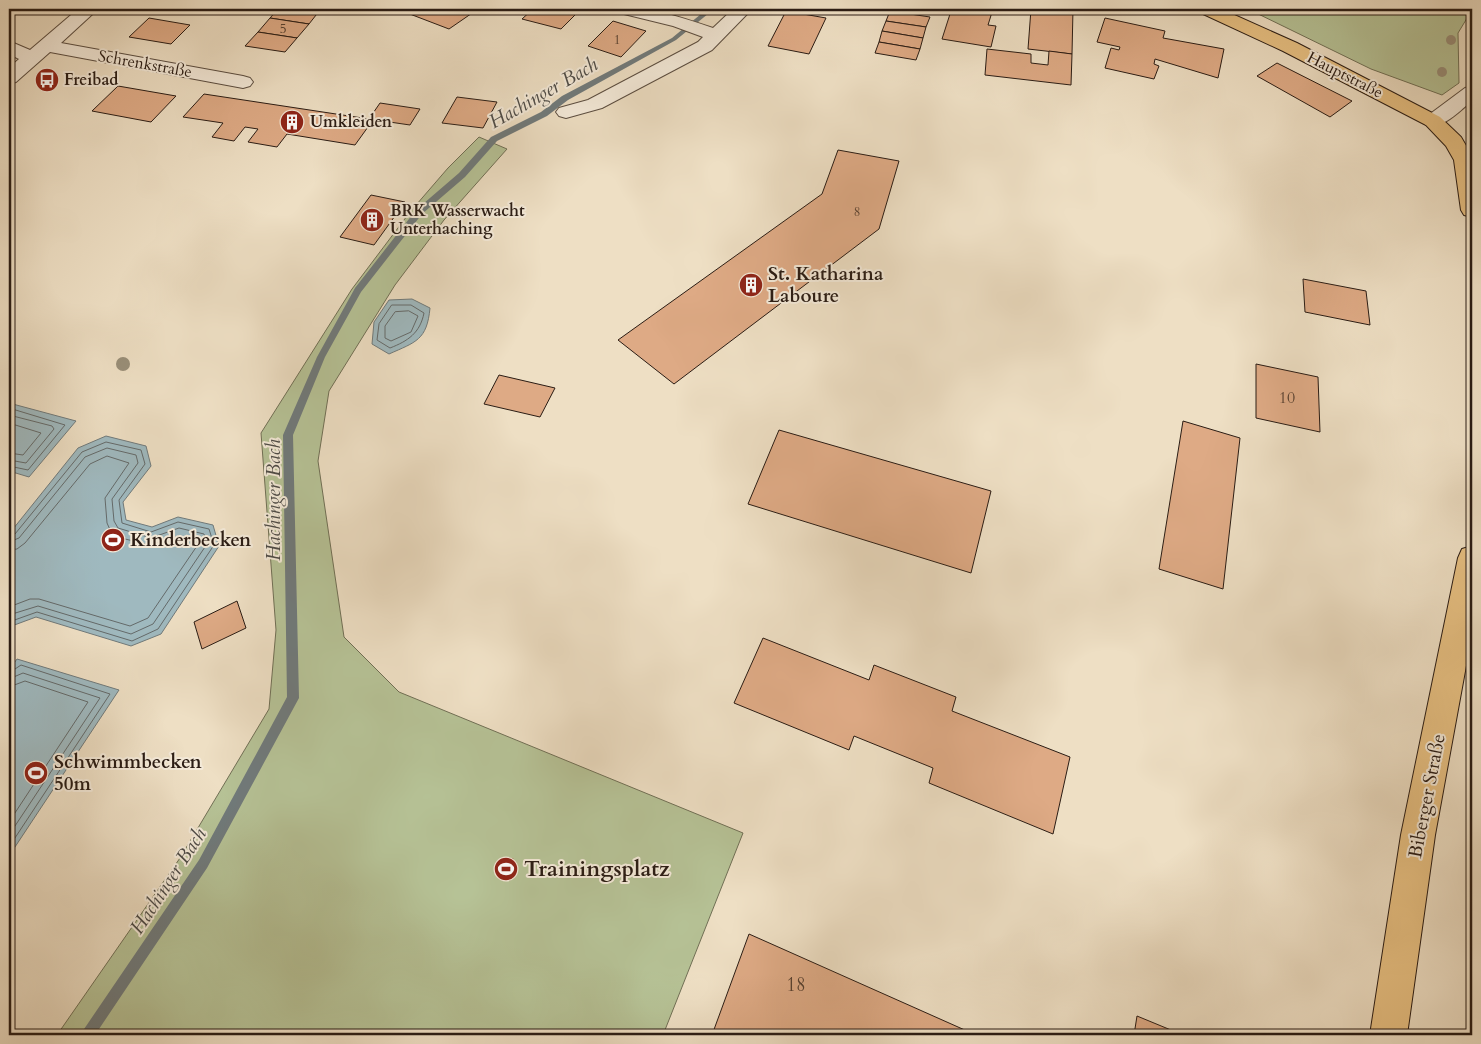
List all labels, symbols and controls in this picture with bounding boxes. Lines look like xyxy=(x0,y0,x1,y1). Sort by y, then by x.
house number: 5 xyxy=(279,19,287,38)
house number: 1 xyxy=(613,30,621,49)
street label: Schrenkstraße xyxy=(96,45,194,83)
street label: Hauptstraße xyxy=(1303,46,1387,104)
water label: Hachinger Bach xyxy=(483,51,603,135)
bus stop icon: Freibad xyxy=(34,67,60,93)
place label: Freibad xyxy=(64,69,118,91)
building icon: Umkleiden xyxy=(279,109,305,135)
place label: Umkleiden xyxy=(310,111,393,133)
place label: BRK Wasserwacht Unterhaching xyxy=(390,200,525,240)
house number: 8 xyxy=(853,202,861,221)
building icon: BRK Wasserwacht Unterhaching xyxy=(359,207,385,233)
place label: St. Katharina Laboure xyxy=(768,261,884,309)
building icon: St. Katharina Laboure xyxy=(738,272,764,298)
house number: 10 xyxy=(1279,387,1295,409)
water label: Hachinger Bach xyxy=(260,439,287,561)
sports icon: Kinderbecken xyxy=(100,527,126,553)
place label: Kinderbecken xyxy=(130,527,252,553)
street label: Biberger Straße xyxy=(1402,732,1452,860)
place label: Schwimmbecken 50m xyxy=(54,749,203,797)
sports icon: Schwimmbecken 50m xyxy=(23,760,49,786)
water label: Hachinger Bach xyxy=(124,822,213,939)
place label: Trainingsplatz xyxy=(524,854,670,884)
sports icon: Trainingsplatz xyxy=(493,856,519,882)
house number: 18 xyxy=(786,972,806,998)

